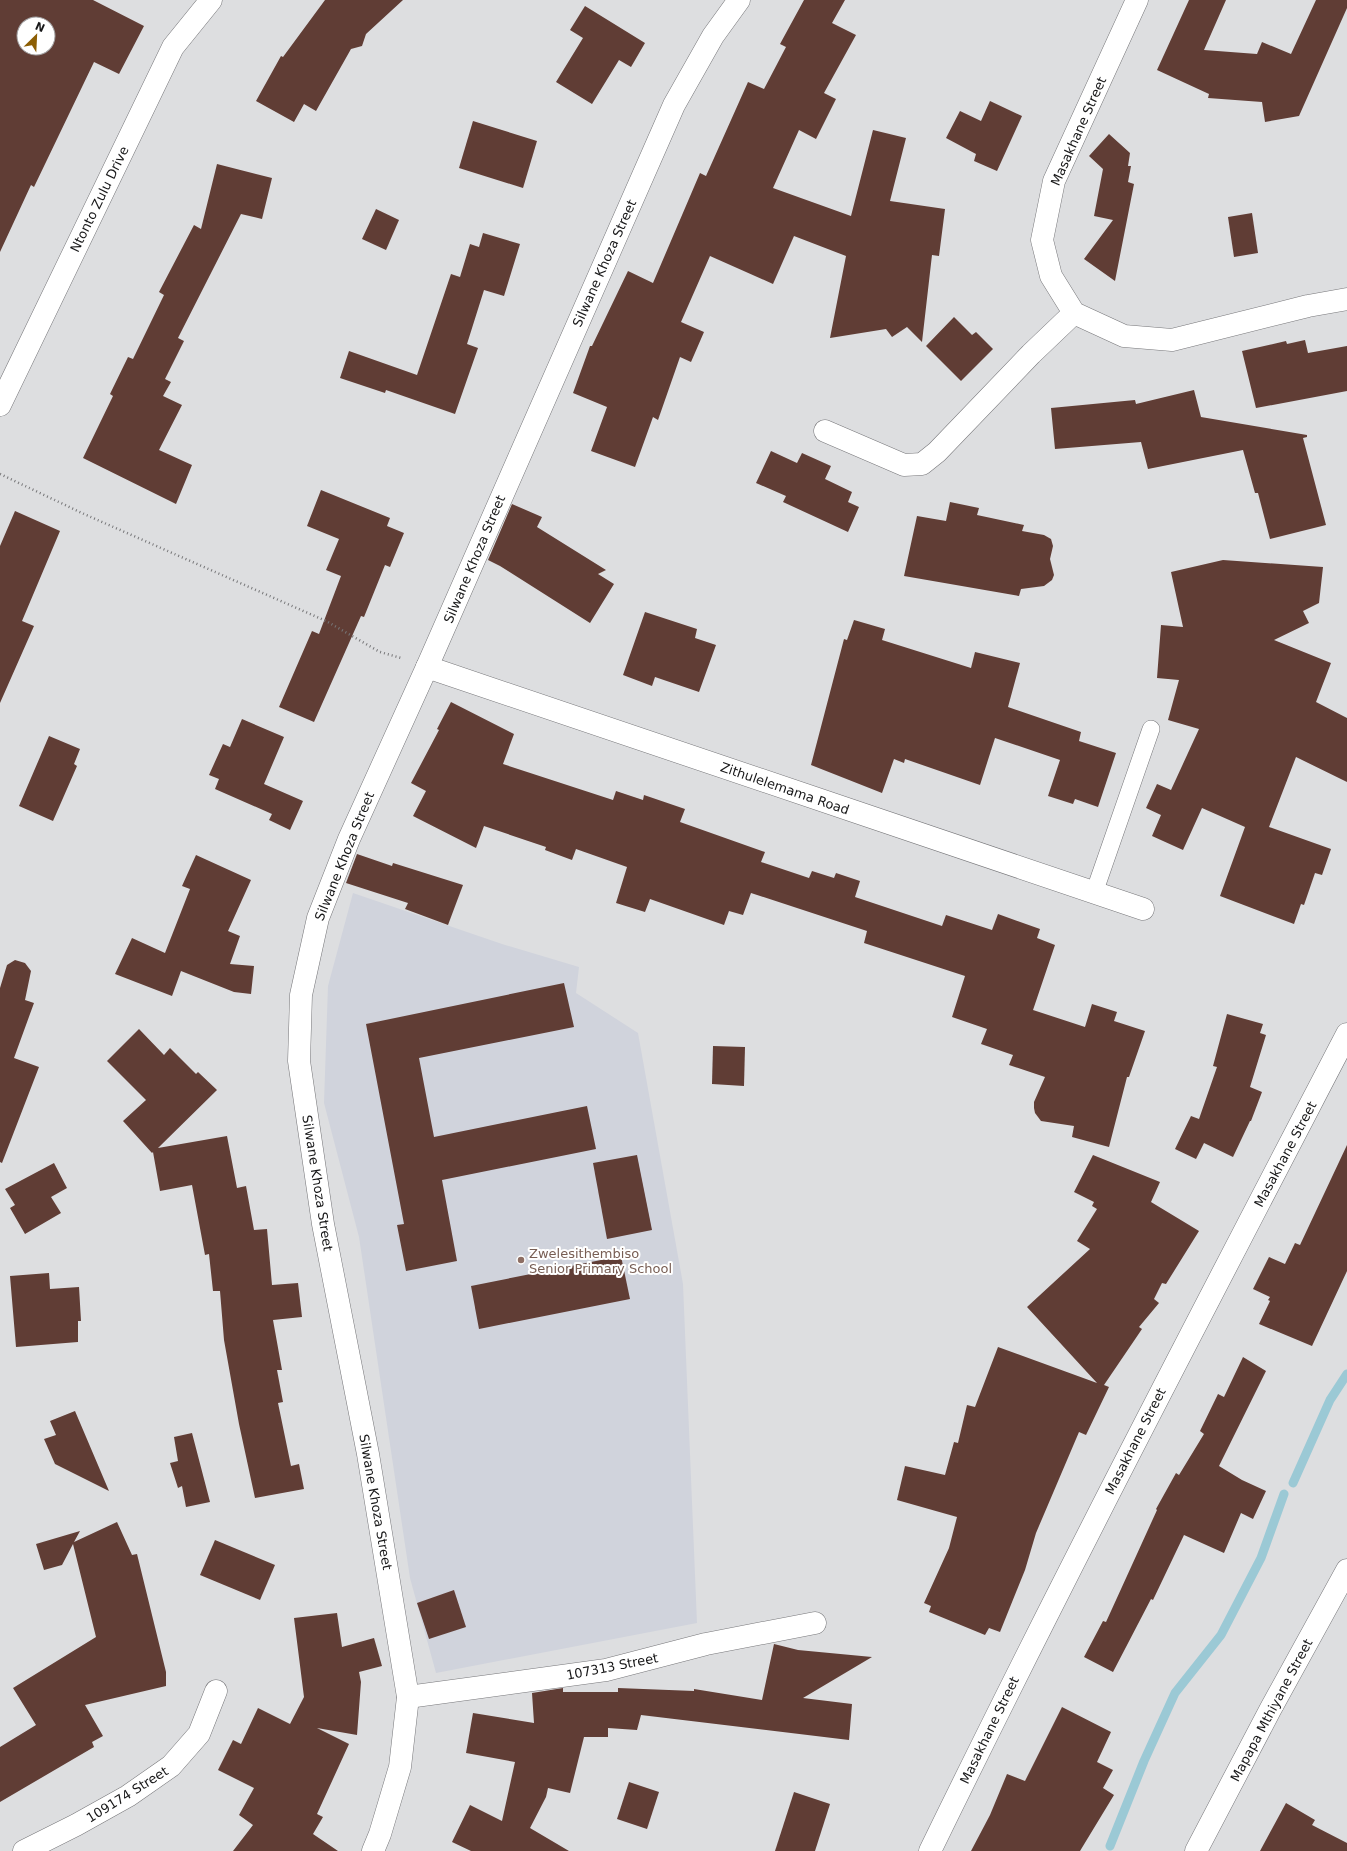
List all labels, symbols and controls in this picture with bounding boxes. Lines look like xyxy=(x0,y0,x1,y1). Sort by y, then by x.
north arrow xyxy=(16,16,56,56)
text: N xyxy=(33,20,47,35)
street label: Masakhane Street xyxy=(1048,74,1109,188)
street label: Ntonto Zulu Drive xyxy=(67,144,132,255)
street label: Silwane Khoza Street xyxy=(570,197,639,329)
street label: Silwane Khoza Street xyxy=(441,493,508,625)
street label: Zithulelemama Road xyxy=(718,759,851,818)
street label: Silwane Khoza Street xyxy=(312,790,377,923)
street label: Masakhane Street xyxy=(1251,1099,1320,1210)
street label: Silwane Khoza Street xyxy=(299,1114,336,1252)
place label: Zwelesithembiso Senior Primary School xyxy=(529,1246,672,1276)
marker: Zwelesithembiso Senior Primary School xyxy=(516,1255,526,1265)
street label: Masakhane Street xyxy=(1102,1385,1169,1497)
street label: Silwane Khoza Street xyxy=(356,1433,395,1571)
street label: Mapapa Mthiyane Street xyxy=(1227,1636,1315,1784)
street label: 107313 Street xyxy=(565,1650,659,1683)
street label: Masakhane Street xyxy=(957,1674,1022,1786)
street label: 109174 Street xyxy=(84,1763,171,1825)

